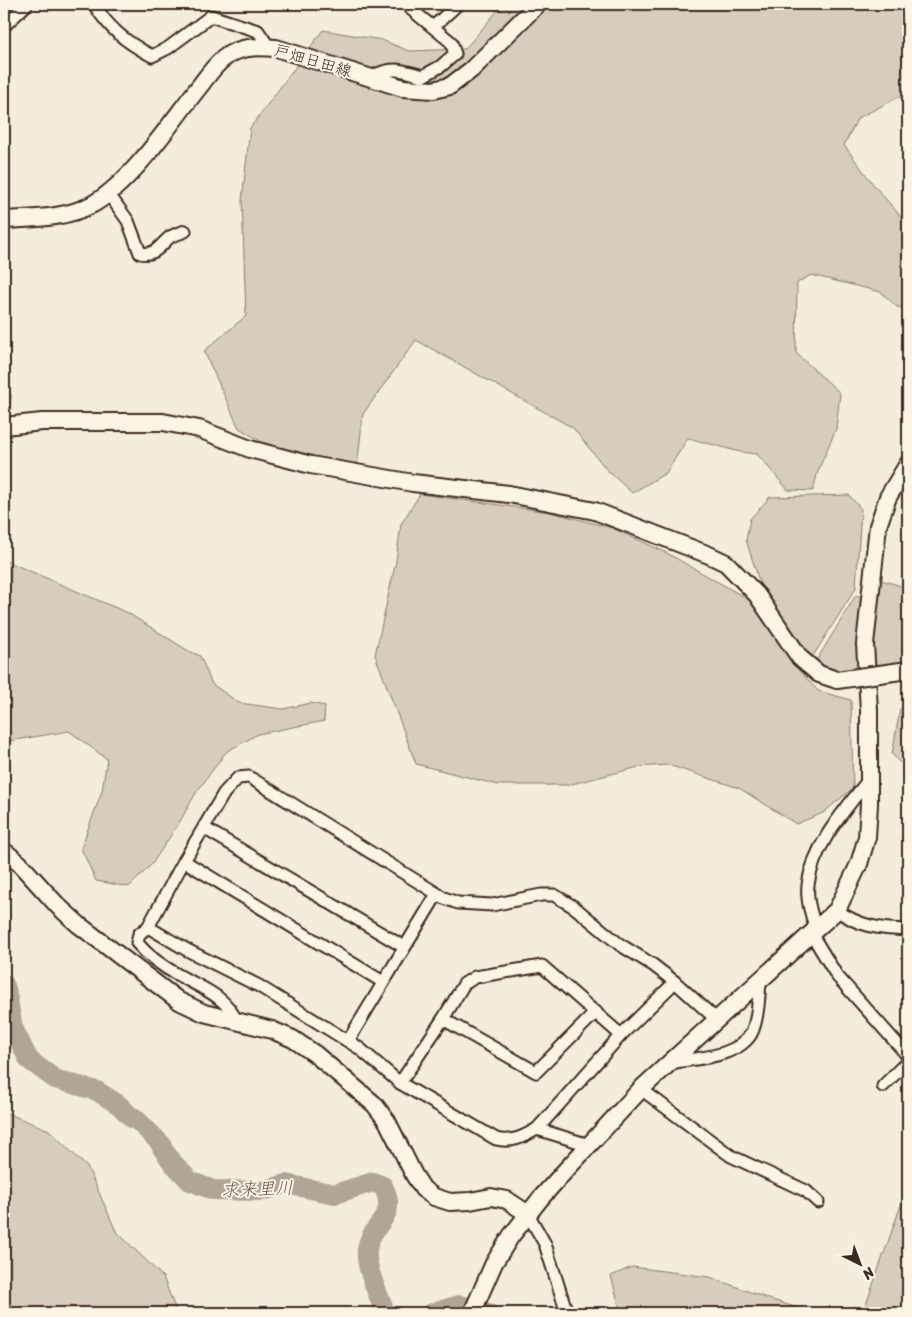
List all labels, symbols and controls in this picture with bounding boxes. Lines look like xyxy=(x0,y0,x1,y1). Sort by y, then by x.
street label: 戸畑日田線 xyxy=(270,36,355,85)
water label: 求来里川 xyxy=(220,1172,294,1206)
north arrow xyxy=(834,1240,884,1290)
text: N xyxy=(856,1260,881,1286)

